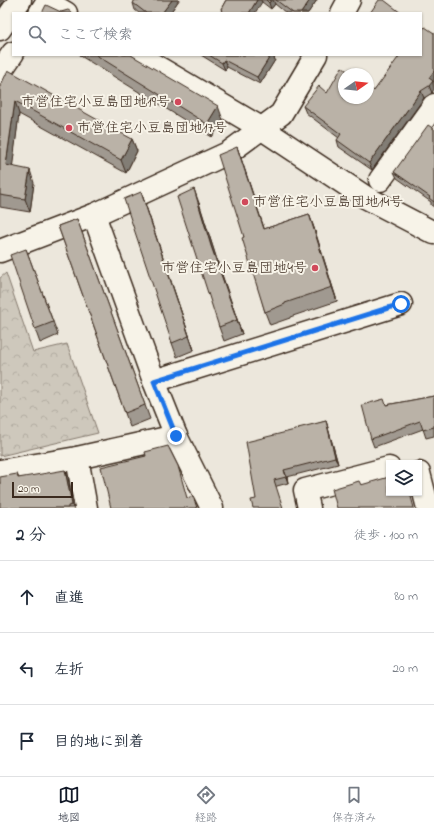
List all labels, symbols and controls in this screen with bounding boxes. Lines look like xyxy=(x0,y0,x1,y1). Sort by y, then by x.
search box xyxy=(12,12,422,56)
icon: search xyxy=(26,23,48,45)
text: ここで検索 xyxy=(58,24,133,46)
north arrow xyxy=(338,68,374,104)
place label: 市営住宅小豆島団地19号 xyxy=(21,92,170,113)
marker: 市営住宅小豆島団地19号 xyxy=(173,97,183,107)
place label: 市営住宅小豆島団地17号 xyxy=(77,118,227,139)
marker: 市営住宅小豆島団地17号 xyxy=(64,123,74,133)
place label: 市営住宅小豆島団地14号 xyxy=(253,192,403,213)
marker: 市営住宅小豆島団地14号 xyxy=(240,197,250,207)
place label: 市営住宅小豆島団地4号 xyxy=(161,258,307,279)
marker: 市営住宅小豆島団地4号 xyxy=(310,263,320,273)
route start xyxy=(392,295,410,313)
route end xyxy=(167,427,185,445)
map controls xyxy=(386,460,422,496)
button: layers xyxy=(386,460,422,496)
scale bar xyxy=(12,480,73,499)
text: 20 m xyxy=(18,481,40,497)
text: 2 分 xyxy=(16,523,46,548)
text: 徒歩 · 100 m xyxy=(354,526,418,545)
icon: ahead xyxy=(16,586,38,608)
text: 直進 xyxy=(54,587,84,609)
text: 80 m xyxy=(394,587,418,606)
icon: left xyxy=(16,658,38,680)
text: 左折 xyxy=(54,659,84,681)
text: 20 m xyxy=(393,659,418,678)
icon: arrive xyxy=(16,730,38,752)
text: 目的地に到着 xyxy=(54,731,144,753)
tab: 地図 xyxy=(58,784,80,826)
tab: 経路 xyxy=(195,784,217,826)
tab: 保存済み xyxy=(332,784,376,826)

